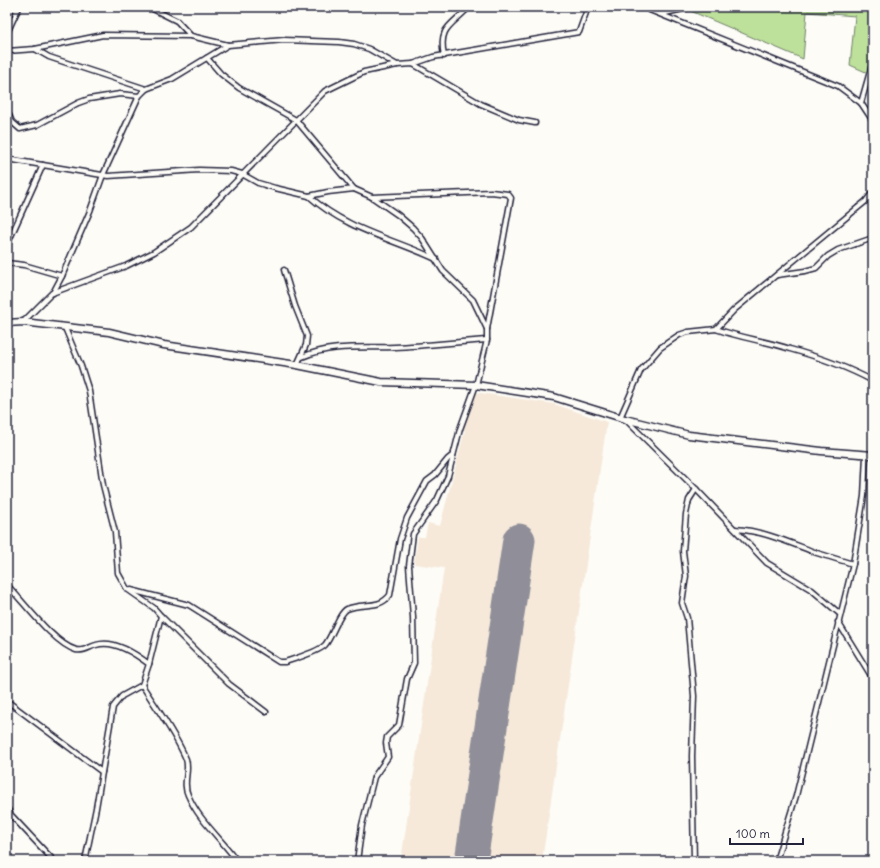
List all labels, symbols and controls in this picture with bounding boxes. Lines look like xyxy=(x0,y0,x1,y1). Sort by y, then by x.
scale bar xyxy=(730,820,803,846)
text: 100 m xyxy=(736,826,770,841)

